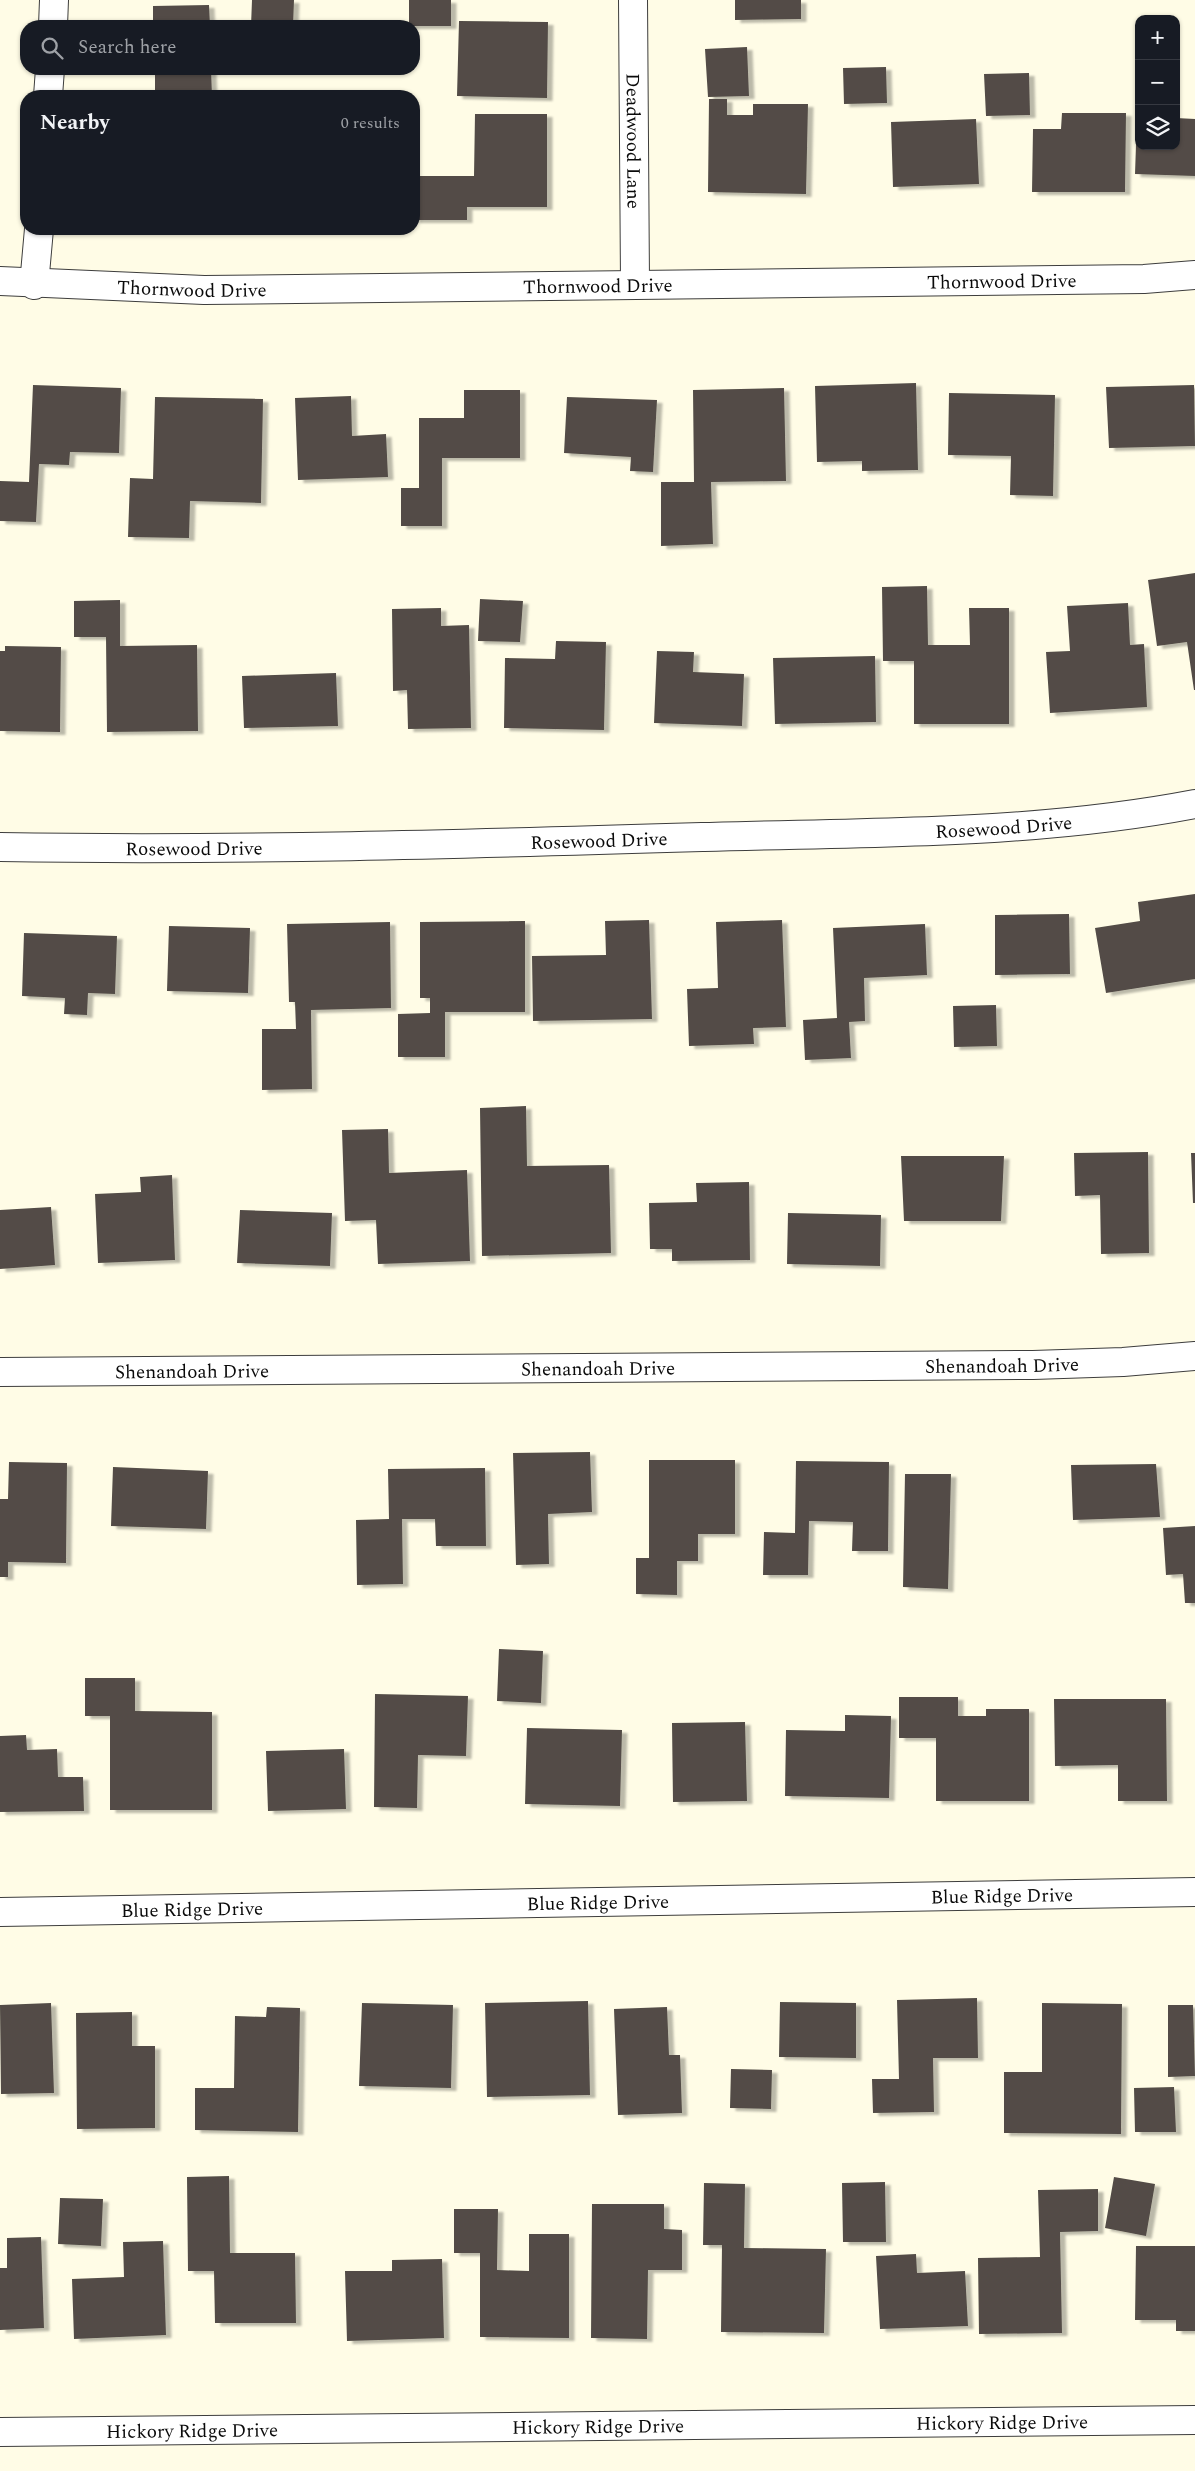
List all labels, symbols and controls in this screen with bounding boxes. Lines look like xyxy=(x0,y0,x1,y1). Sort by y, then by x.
map controls xyxy=(1135,15,1180,150)
button: + xyxy=(1135,15,1180,60)
search box xyxy=(20,20,420,75)
text: Search here xyxy=(78,33,177,62)
icon: search xyxy=(38,34,66,62)
button: − xyxy=(1135,60,1180,105)
street label: Deadwood Lane xyxy=(618,73,647,209)
button: layers xyxy=(1135,105,1180,150)
text: Nearby xyxy=(40,107,110,139)
text: 0 results xyxy=(341,111,400,135)
street label: Thornwood Drive xyxy=(927,267,1077,298)
street label: Thornwood Drive xyxy=(523,272,673,302)
street label: Thornwood Drive xyxy=(116,273,267,306)
street label: Rosewood Drive xyxy=(935,809,1074,847)
street label: Rosewood Drive xyxy=(530,825,668,858)
street label: Rosewood Drive xyxy=(125,834,263,864)
street label: Shenandoah Drive xyxy=(925,1350,1080,1382)
street label: Shenandoah Drive xyxy=(521,1354,675,1384)
street label: Shenandoah Drive xyxy=(115,1357,269,1387)
street label: Blue Ridge Drive xyxy=(930,1881,1073,1912)
street label: Blue Ridge Drive xyxy=(527,1888,669,1919)
street label: Blue Ridge Drive xyxy=(121,1895,263,1926)
street label: Hickory Ridge Drive xyxy=(916,2408,1088,2439)
street label: Hickory Ridge Drive xyxy=(512,2412,684,2443)
street label: Hickory Ridge Drive xyxy=(106,2416,278,2447)

